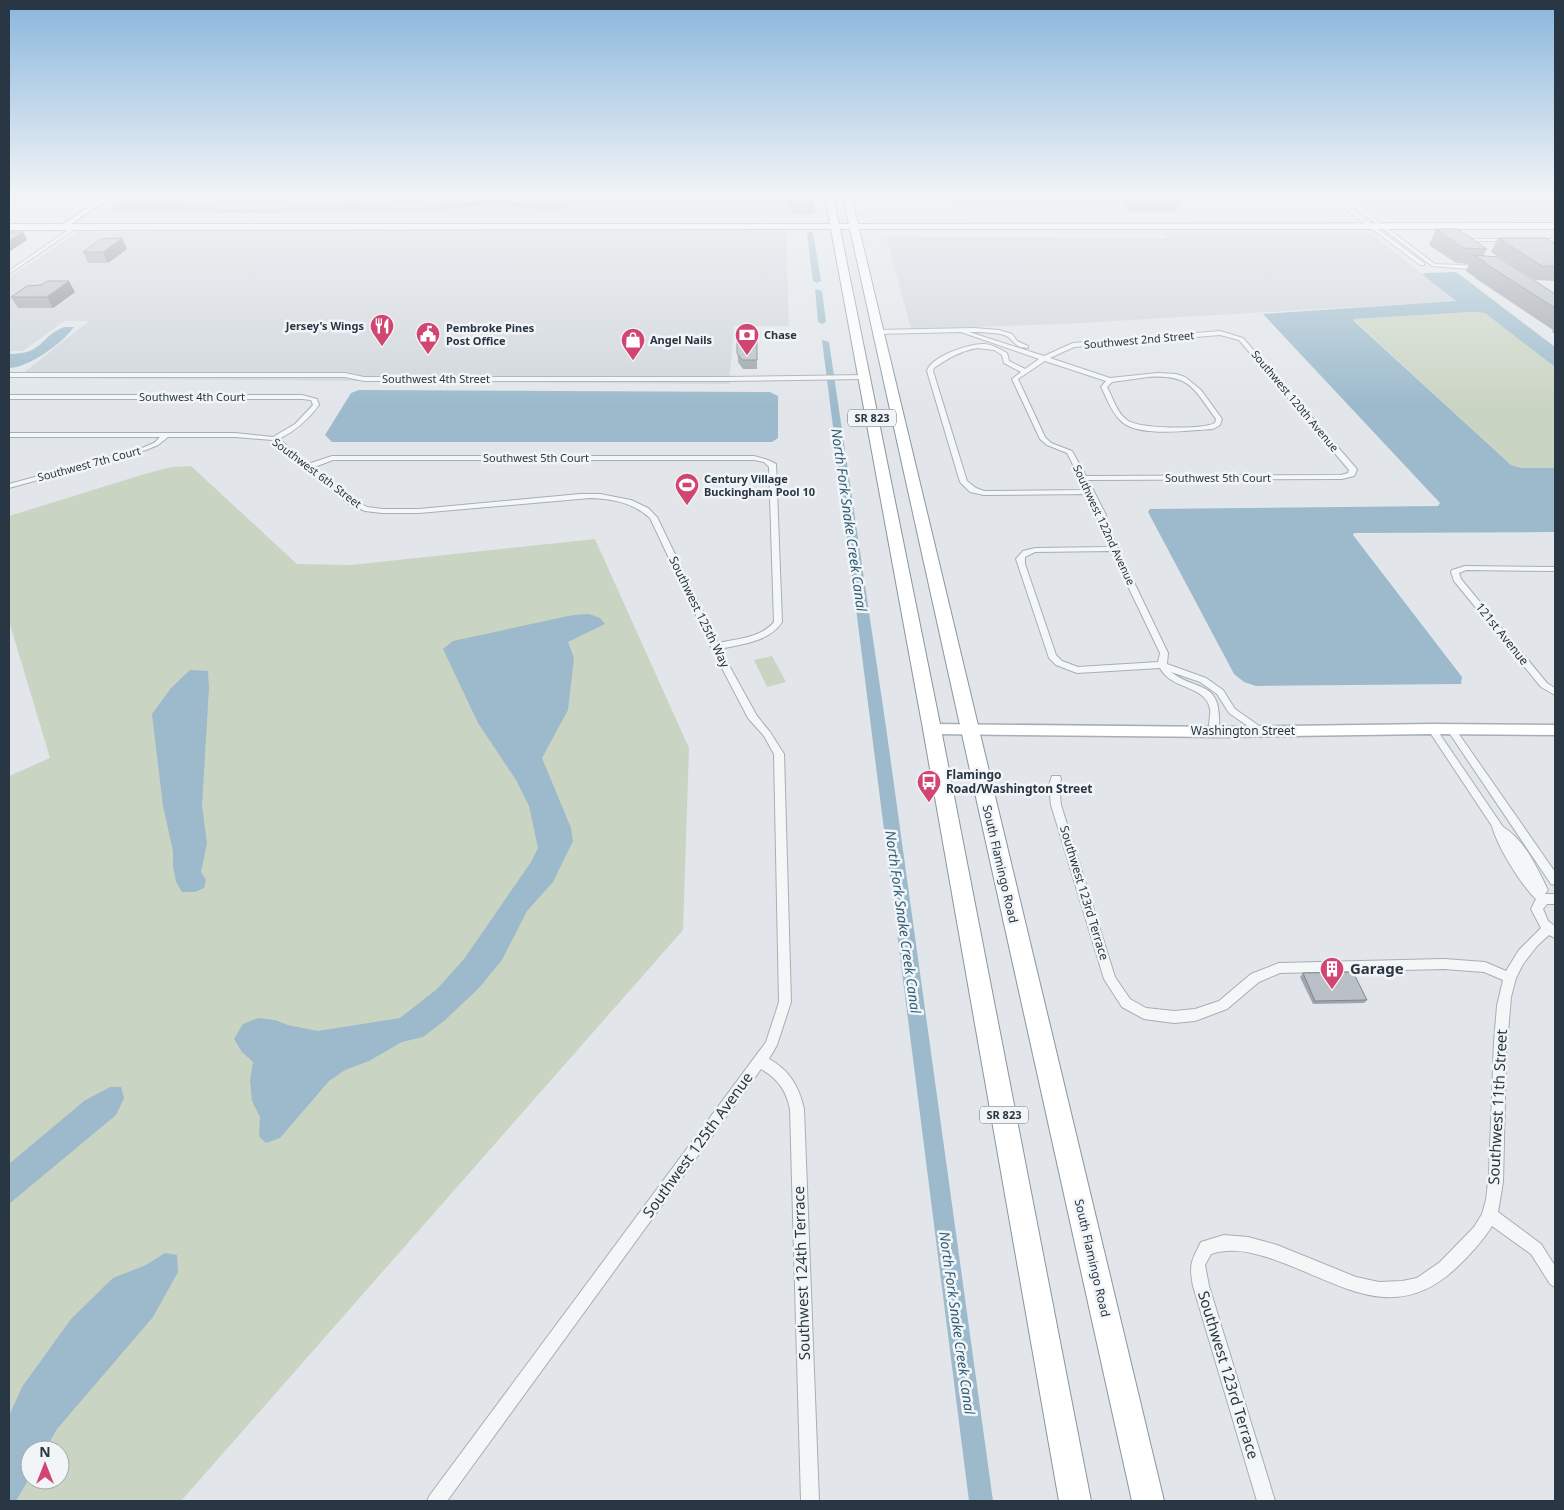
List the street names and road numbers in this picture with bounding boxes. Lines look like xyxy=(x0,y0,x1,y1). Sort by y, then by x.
street label: Southwest 2nd Street xyxy=(1083,327,1195,352)
street label: Southwest 120th Avenue xyxy=(1248,347,1342,455)
street label: Southwest 4th Street xyxy=(382,371,490,386)
street label: Southwest 4th Court xyxy=(139,389,245,404)
road number: SR 823 xyxy=(848,409,896,426)
street label: Southwest 6th Street xyxy=(270,434,365,511)
street label: Southwest 7th Court xyxy=(36,443,142,484)
street label: Southwest 5th Court xyxy=(483,450,589,465)
street label: Southwest 122nd Avenue xyxy=(1070,462,1139,587)
street label: Southwest 5th Court xyxy=(1165,470,1271,485)
street label: Southwest 125th Way xyxy=(665,553,734,671)
street label: 121st Avenue xyxy=(1472,599,1533,669)
street label: Washington Street xyxy=(1191,722,1296,739)
street label: South Flamingo Road xyxy=(979,803,1022,925)
street label: Southwest 123rd Terrace xyxy=(1056,824,1113,962)
street label: Southwest 11th Street xyxy=(1483,1028,1511,1185)
street label: Southwest 125th Avenue xyxy=(638,1068,757,1221)
road number: SR 823 xyxy=(980,1106,1028,1124)
street label: Southwest 124th Terrace xyxy=(788,1186,814,1360)
street label: South Flamingo Road xyxy=(1071,1197,1114,1319)
street label: Southwest 123rd Terrace xyxy=(1194,1288,1264,1461)

